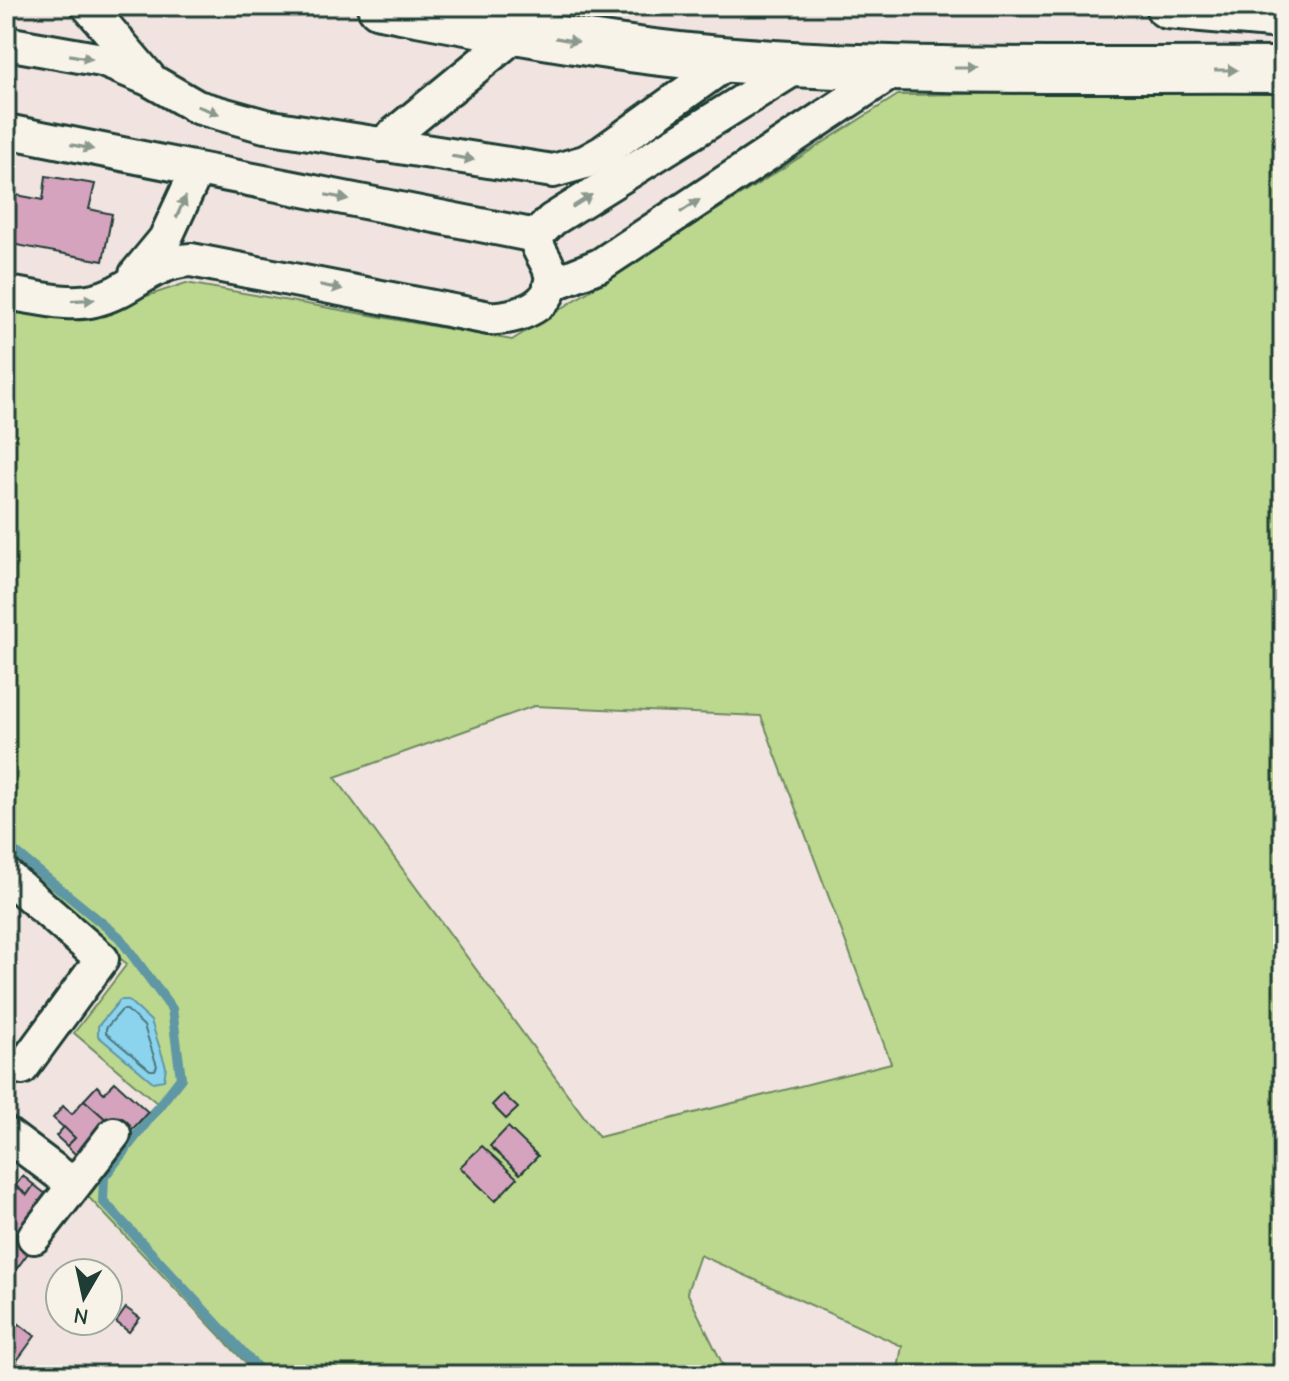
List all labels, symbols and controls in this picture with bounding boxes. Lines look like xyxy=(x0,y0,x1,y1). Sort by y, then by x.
one-way arrow xyxy=(555,34,580,46)
one-way arrow xyxy=(68,51,93,63)
one-way arrow xyxy=(954,62,979,74)
one-way arrow xyxy=(1214,63,1239,76)
one-way arrow xyxy=(196,104,220,117)
one-way arrow xyxy=(70,141,95,153)
one-way arrow xyxy=(451,152,476,165)
one-way arrow xyxy=(325,191,350,204)
one-way arrow xyxy=(175,195,188,219)
one-way arrow xyxy=(571,195,593,209)
one-way arrow xyxy=(679,199,701,213)
one-way arrow xyxy=(319,282,344,294)
one-way arrow xyxy=(71,293,96,306)
north arrow xyxy=(44,1257,124,1337)
text: N xyxy=(72,1302,90,1330)

